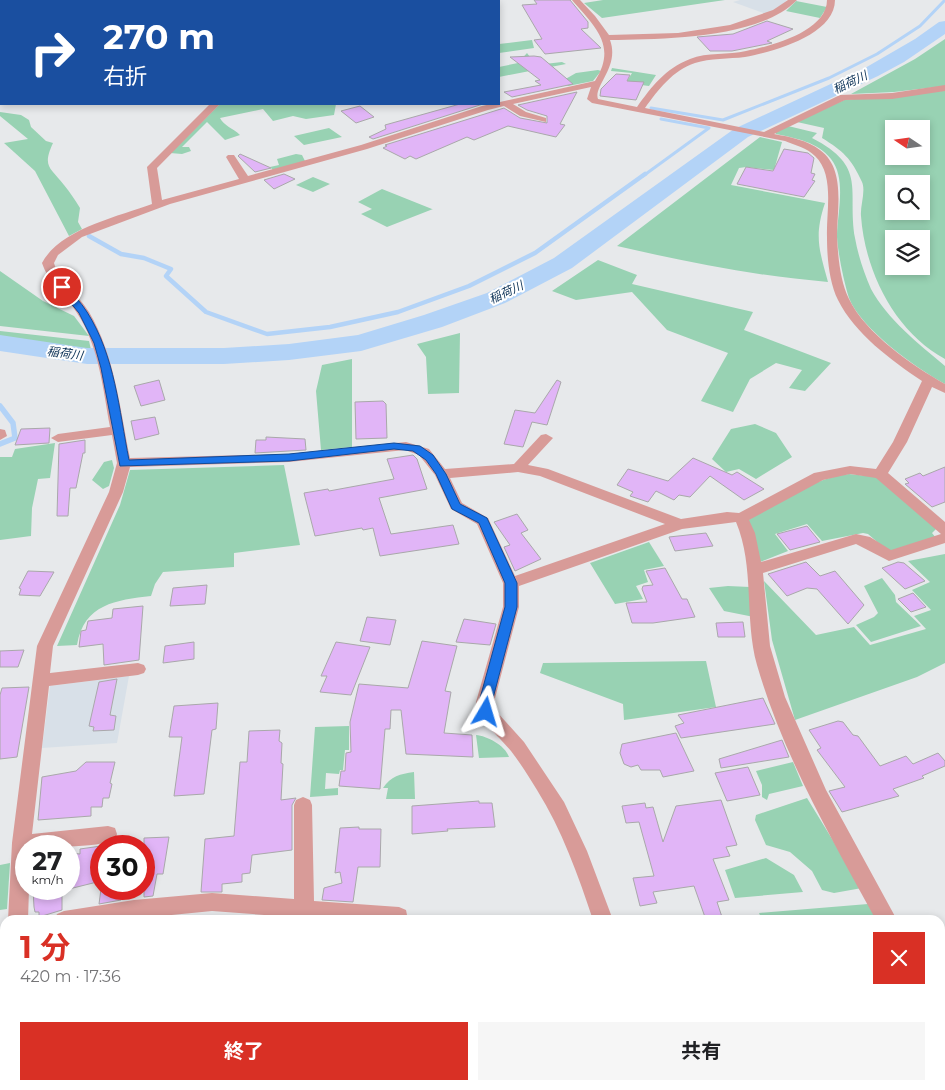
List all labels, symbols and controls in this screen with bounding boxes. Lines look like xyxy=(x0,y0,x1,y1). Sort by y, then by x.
text: 270 m xyxy=(103,15,215,58)
icon: right xyxy=(20,20,85,85)
text: 右折 xyxy=(103,63,147,90)
water label: 稲荷川 xyxy=(831,67,871,96)
north arrow xyxy=(885,120,930,165)
map controls xyxy=(885,120,930,275)
button: search xyxy=(885,175,930,220)
button: layers xyxy=(885,230,930,275)
pin xyxy=(41,266,83,308)
icon: arrive xyxy=(48,273,76,301)
water label: 稲荷川 xyxy=(487,277,527,306)
water label: 稲荷川 xyxy=(46,343,86,363)
position arrow xyxy=(459,685,511,737)
speed limit sign: 30 xyxy=(90,835,155,900)
text: 27 xyxy=(32,846,63,876)
text: km/h xyxy=(31,872,64,887)
text: 1 分 xyxy=(20,929,70,966)
button: close xyxy=(873,932,925,984)
text: 420 m · 17:36 xyxy=(20,967,121,986)
button: 終了 xyxy=(20,1022,468,1080)
button: 共有 xyxy=(478,1022,925,1080)

